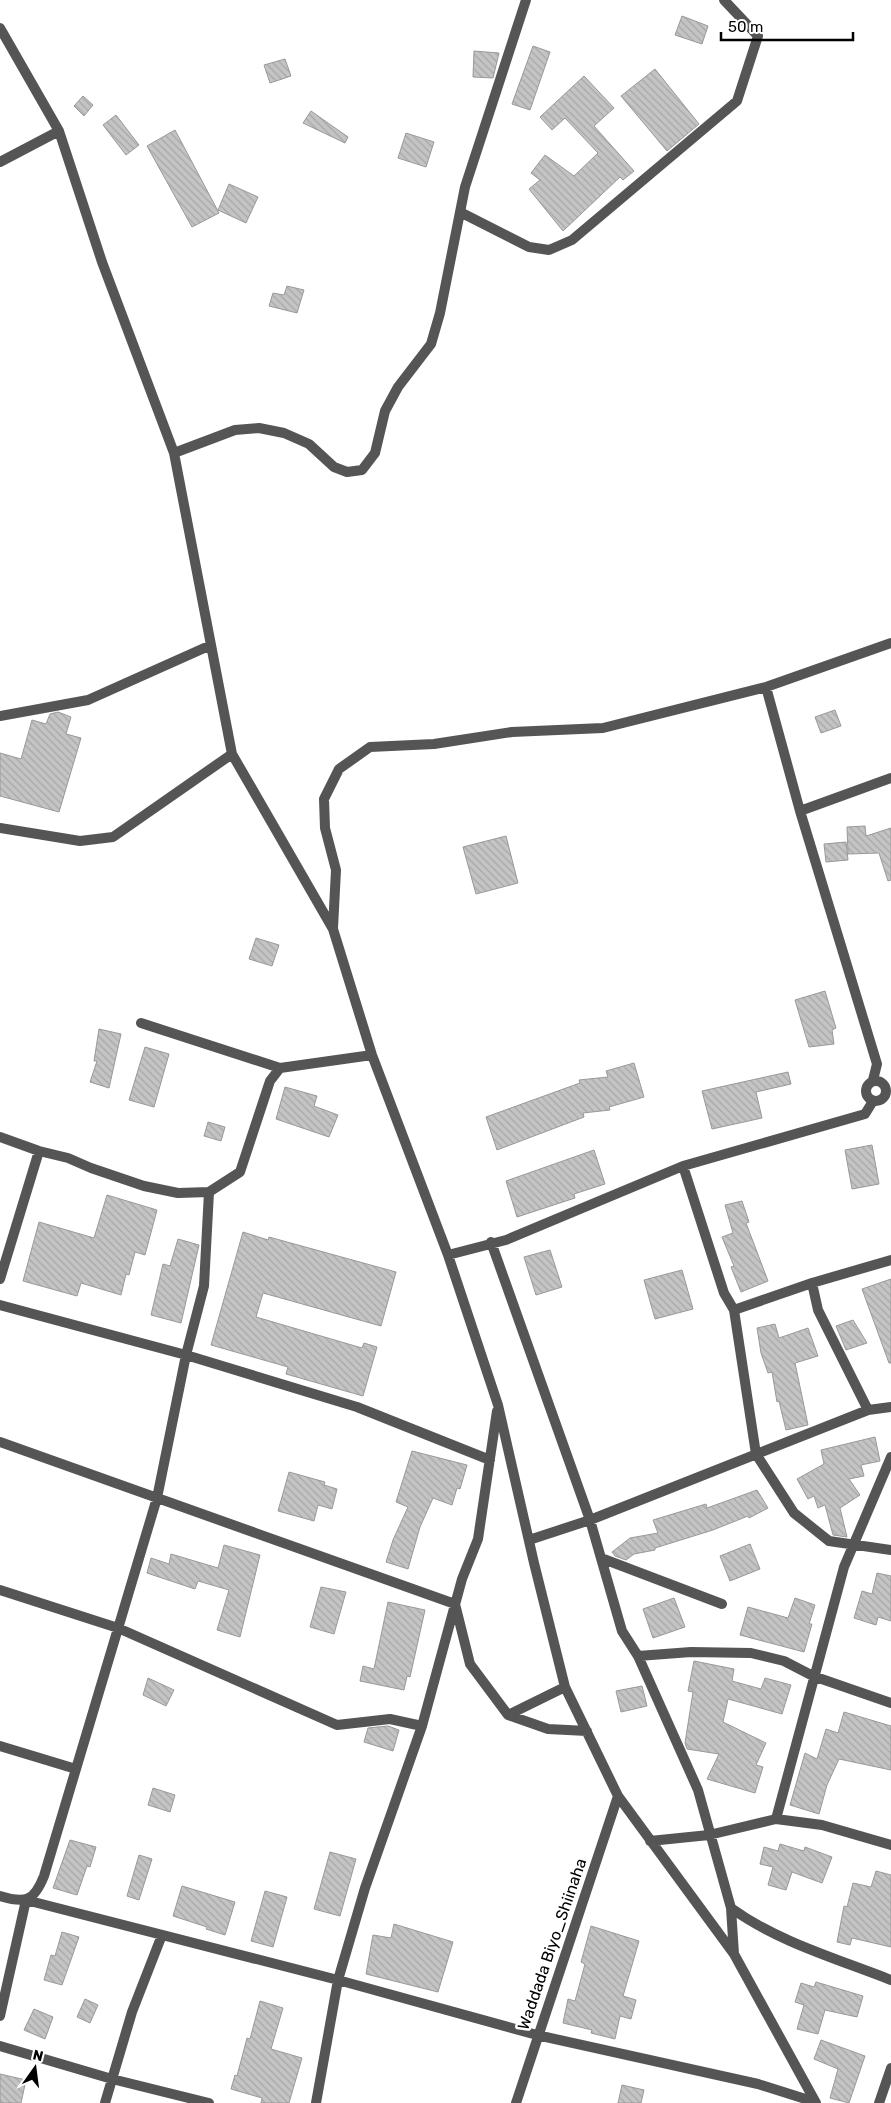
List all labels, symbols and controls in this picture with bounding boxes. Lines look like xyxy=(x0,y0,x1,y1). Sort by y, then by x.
scale bar xyxy=(721,10,854,42)
text: 50 m xyxy=(728,18,763,36)
street label: Waddada Biyo_Shiinaha xyxy=(514,1856,590,2032)
north arrow xyxy=(10,2043,60,2093)
text: N xyxy=(31,2046,45,2065)

